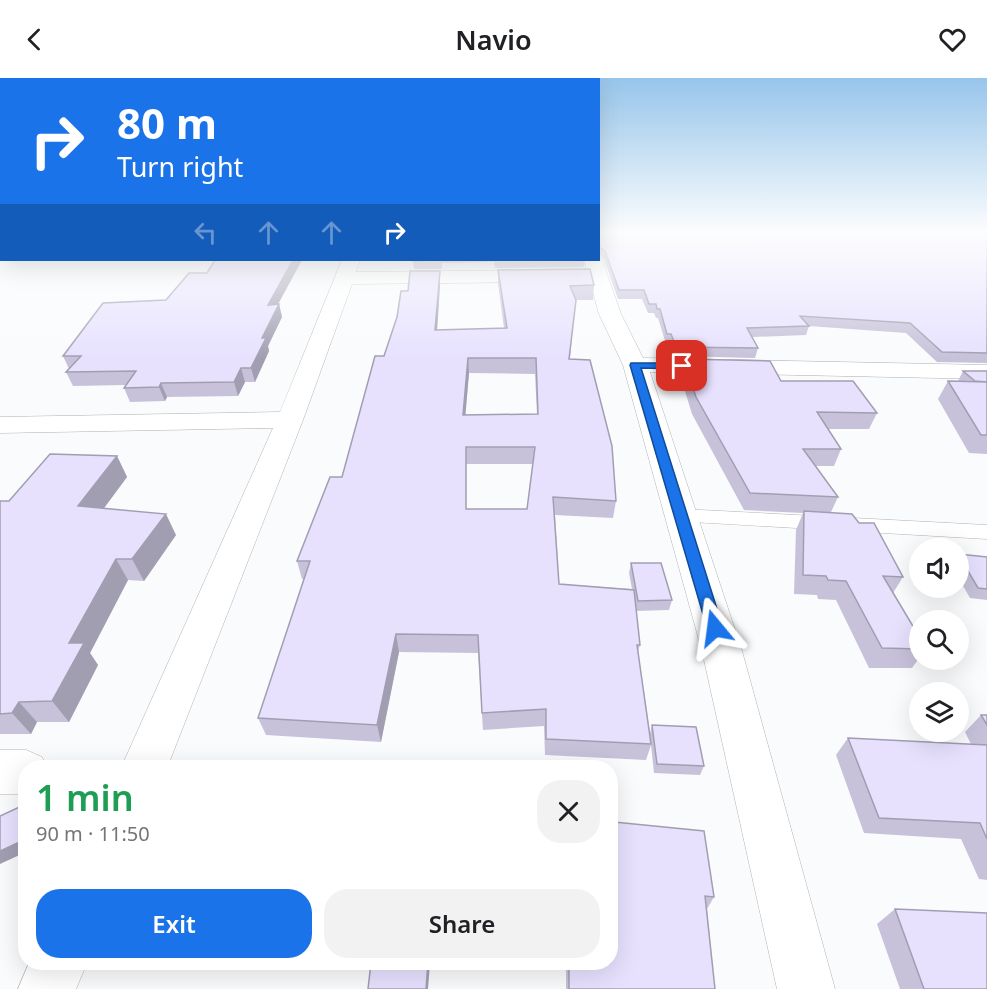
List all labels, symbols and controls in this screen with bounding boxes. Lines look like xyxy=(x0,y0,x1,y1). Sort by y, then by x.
text: Navio xyxy=(455,21,532,58)
icon: back xyxy=(18,23,51,56)
icon: heart xyxy=(936,23,969,56)
text: 80 m xyxy=(117,94,217,151)
icon: right xyxy=(18,102,96,180)
text: Turn right xyxy=(117,148,243,185)
icon: left xyxy=(189,216,222,249)
icon: ahead xyxy=(252,216,285,249)
icon: ahead xyxy=(315,216,348,249)
icon: right xyxy=(378,216,411,249)
pin xyxy=(656,340,707,391)
icon: arrive xyxy=(665,349,698,382)
map controls xyxy=(909,538,969,742)
button: sound xyxy=(909,538,969,598)
position arrow xyxy=(683,596,747,660)
button: search xyxy=(909,610,969,670)
button: layers xyxy=(909,682,969,742)
text: 1 min xyxy=(36,773,134,822)
button: close xyxy=(537,780,600,843)
text: 90 m · 11:50 xyxy=(36,820,150,847)
button: Exit xyxy=(36,889,312,958)
button: Share xyxy=(324,889,600,958)

